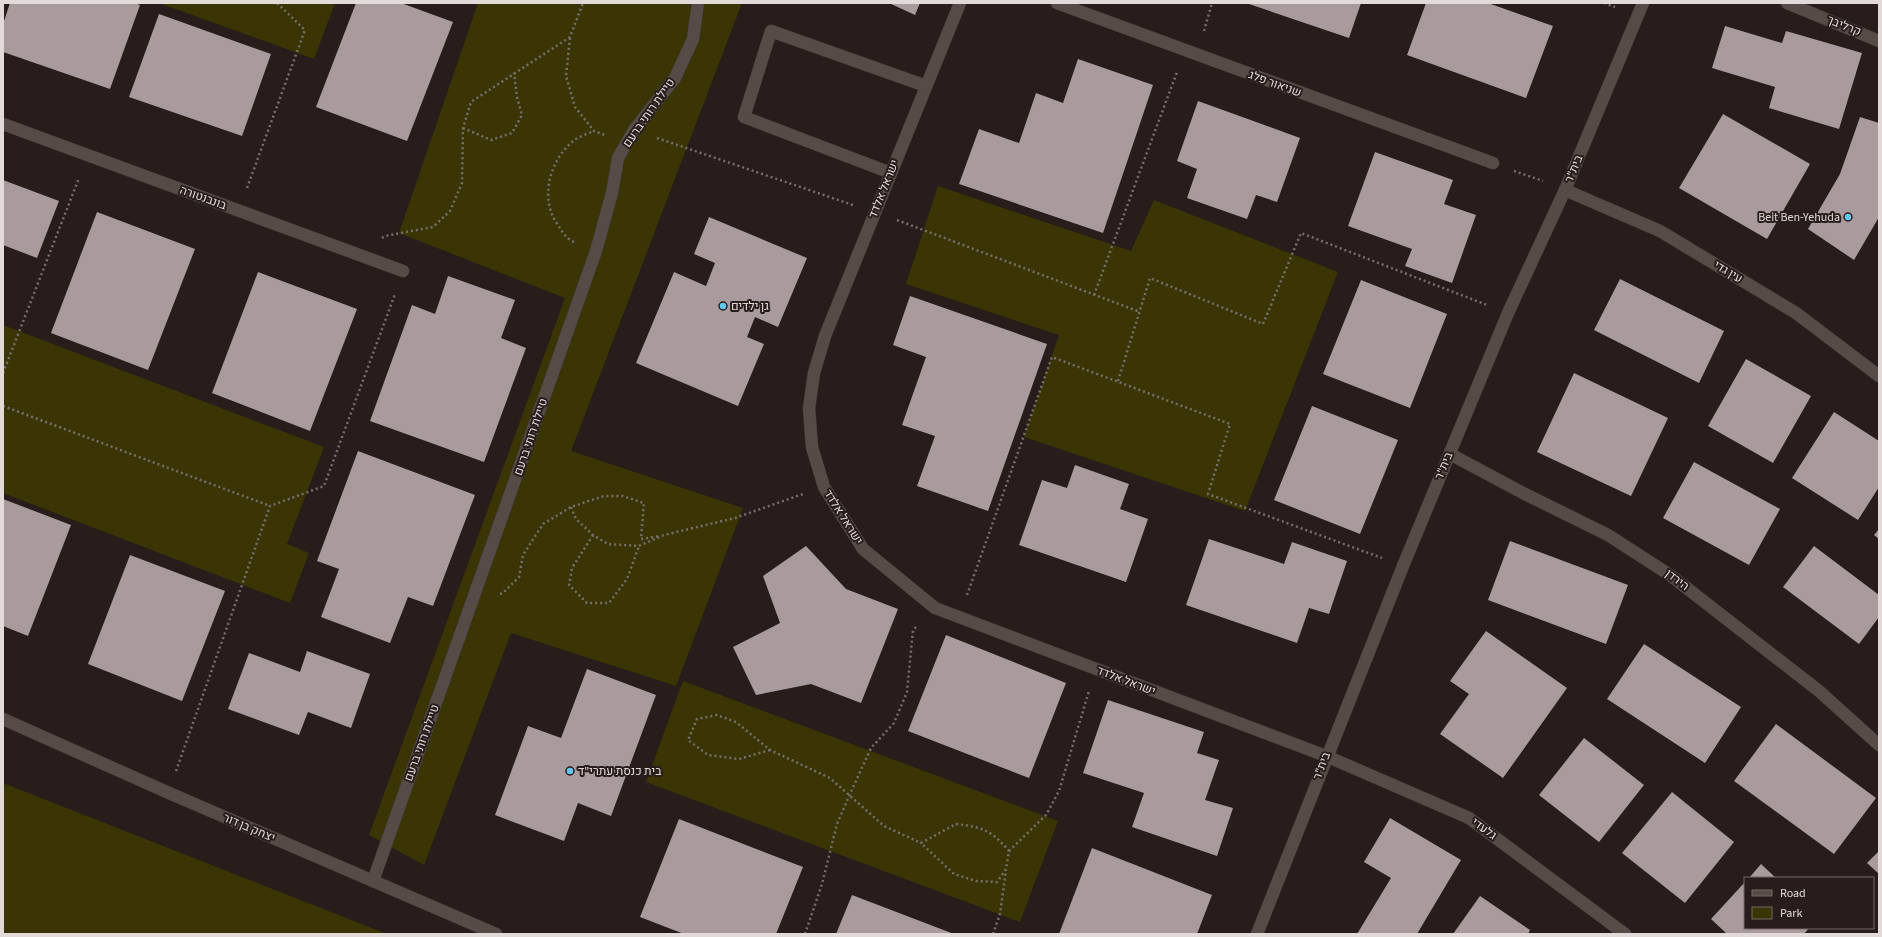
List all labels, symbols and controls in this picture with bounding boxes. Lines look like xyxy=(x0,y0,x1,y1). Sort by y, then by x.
street label: קרליבך xyxy=(1824,11,1864,41)
street label: שניאור פלג xyxy=(1246,67,1304,101)
street label: טיילת רותי ברעם xyxy=(619,75,679,151)
street label: בית"ר xyxy=(1561,152,1588,185)
street label: ישראל אלדד xyxy=(865,157,903,221)
street label: בונבנטורה xyxy=(177,182,229,215)
place label: Beit Ben-Yehuda xyxy=(1758,209,1840,226)
marker: Beit Ben-Yehuda xyxy=(1843,212,1853,222)
street label: עין גדי xyxy=(1710,257,1746,287)
place label: גן ילדים xyxy=(731,298,769,315)
marker: גן ילדים xyxy=(718,301,728,311)
street label: טיילת רותי ברעם xyxy=(510,396,552,478)
street label: בית"ר xyxy=(1431,449,1458,482)
street label: ישראל אלדד xyxy=(819,486,867,548)
street label: הירדן xyxy=(1661,565,1693,595)
street label: ישראל אלדד xyxy=(1094,662,1158,700)
street label: טיילת רותי ברעם xyxy=(400,702,444,784)
street label: בית"ר xyxy=(1309,749,1335,782)
place label: בית כנסת עתרי"ד xyxy=(578,763,662,780)
marker: בית כנסת עתרי"ד xyxy=(565,766,575,776)
street label: יצחק בן דור xyxy=(220,809,278,847)
street label: גלעדי xyxy=(1468,814,1500,844)
legend xyxy=(1744,877,1874,929)
text: Road xyxy=(1780,885,1806,902)
text: Park xyxy=(1780,905,1802,922)

